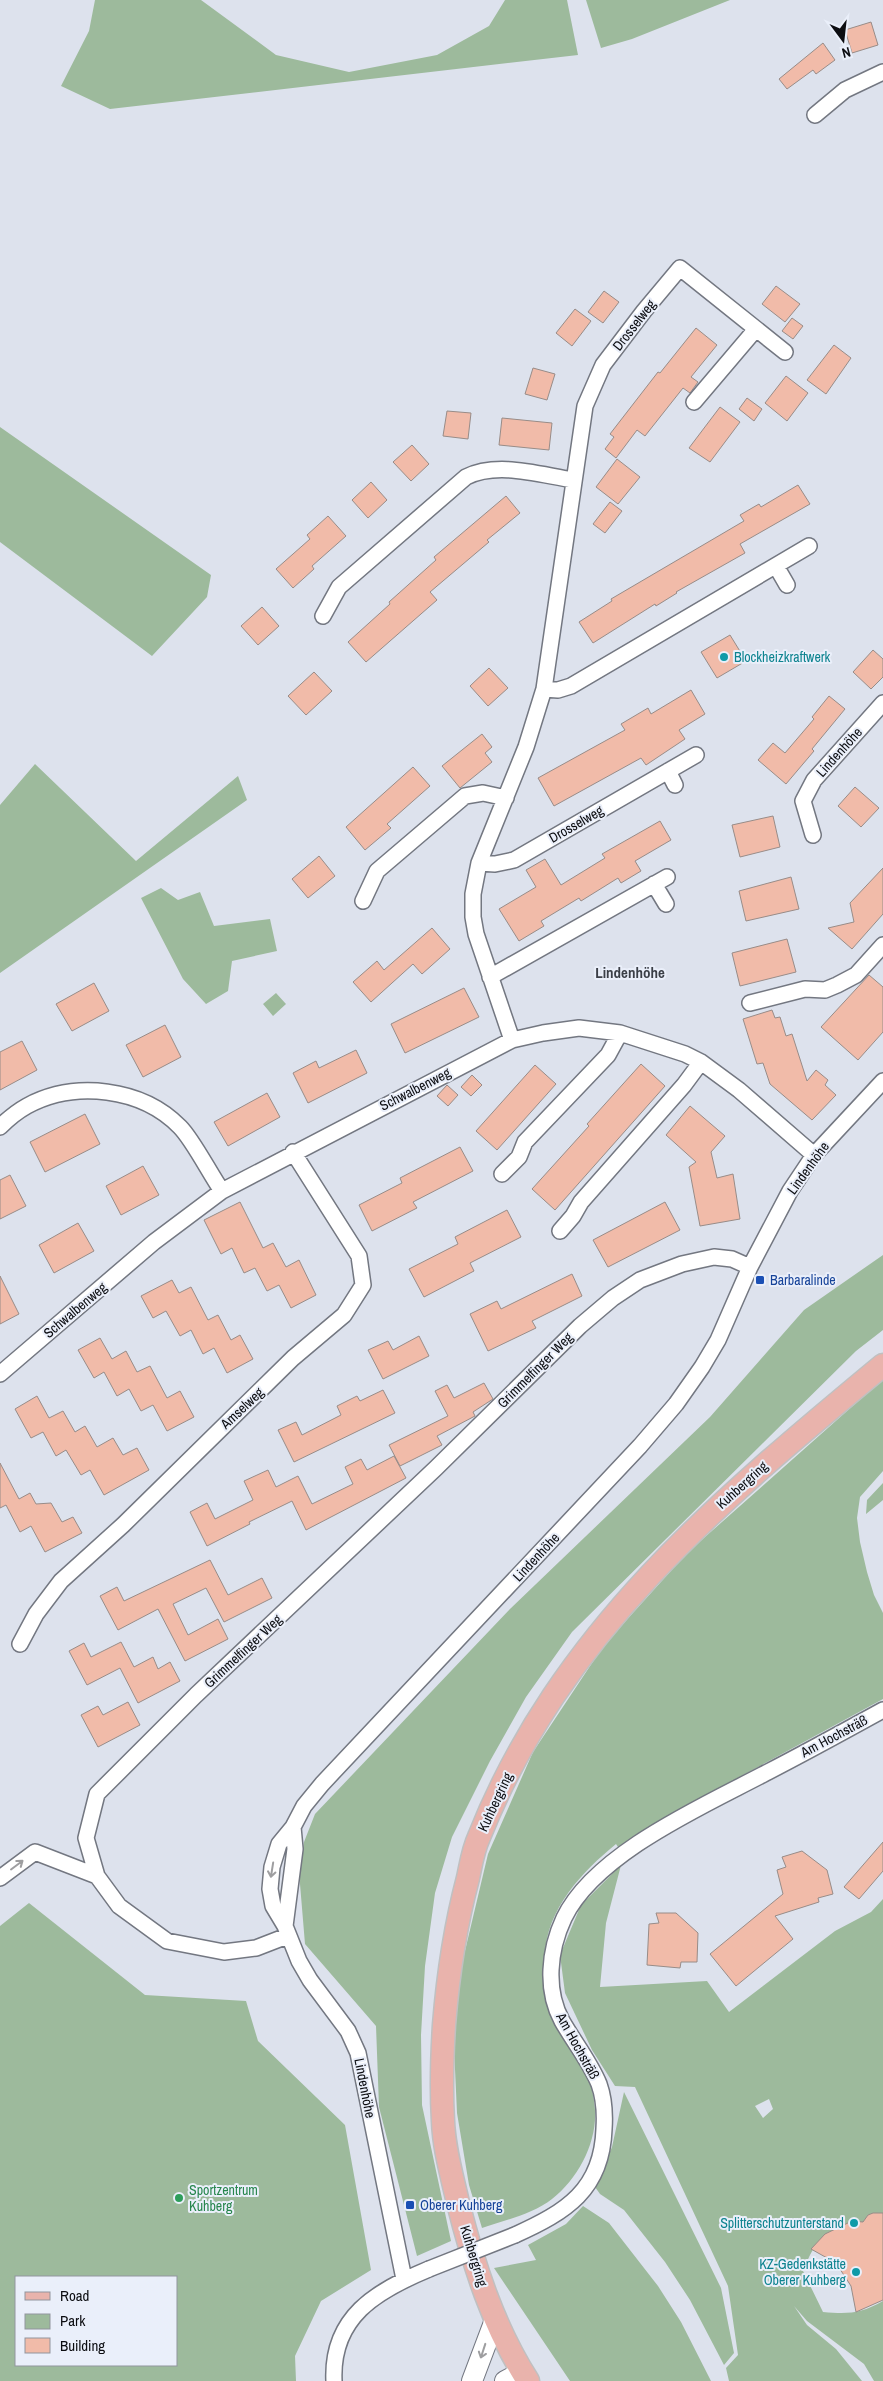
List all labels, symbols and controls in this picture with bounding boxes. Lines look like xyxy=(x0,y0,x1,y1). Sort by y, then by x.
north arrow xyxy=(818,15,868,65)
text: N xyxy=(840,43,853,62)
street label: Drosselweg xyxy=(608,295,660,354)
place label: Blockheizkraftwerk xyxy=(734,648,831,666)
marker: Blockheizkraftwerk xyxy=(718,651,730,663)
street label: Lindenhöhe xyxy=(812,723,866,781)
street label: Drosselweg xyxy=(546,801,607,847)
district label: Lindenhöhe xyxy=(595,962,665,983)
street label: Schwalbenweg xyxy=(377,1063,454,1115)
street label: Lindenhöhe xyxy=(783,1138,833,1198)
place label: Barbaralinde xyxy=(770,1271,836,1289)
marker: Barbaralinde xyxy=(754,1274,766,1286)
street label: Schwalbenweg xyxy=(40,1278,111,1342)
street label: Grimmelfinger Weg xyxy=(493,1328,577,1412)
street label: Amselweg xyxy=(216,1383,268,1433)
street label: Kuhbergring xyxy=(712,1457,772,1513)
street label: Lindenhöhe xyxy=(509,1529,563,1585)
street label: Grimmelfinger Weg xyxy=(200,1610,286,1692)
street label: Am Hochsträß xyxy=(796,1711,871,1762)
street label: Kuhbergring xyxy=(473,1769,517,1834)
one-way arrow xyxy=(10,1860,24,1870)
one-way arrow xyxy=(267,1861,277,1877)
street label: Am Hochsträß xyxy=(552,2009,604,2082)
street label: Lindenhöhe xyxy=(350,2057,380,2119)
place label: Sportzentrum Kuhberg xyxy=(189,2181,258,2215)
marker: Sportzentrum Kuhberg xyxy=(173,2192,185,2204)
place label: Oberer Kuhberg xyxy=(420,2196,503,2214)
marker: Oberer Kuhberg xyxy=(404,2199,416,2211)
place label: Splitterschutzunterstand xyxy=(720,2214,844,2232)
marker: Splitterschutzunterstand xyxy=(848,2217,860,2229)
street label: Kuhbergring xyxy=(456,2223,492,2289)
place label: KZ-Gedenkstätte Oberer Kuhberg xyxy=(759,2255,847,2289)
marker: KZ-Gedenkstätte Oberer Kuhberg xyxy=(850,2266,862,2278)
legend xyxy=(15,2276,178,2366)
text: Road xyxy=(60,2285,89,2306)
text: Park xyxy=(60,2310,86,2331)
text: Building xyxy=(60,2335,105,2356)
one-way arrow xyxy=(478,2342,488,2358)

